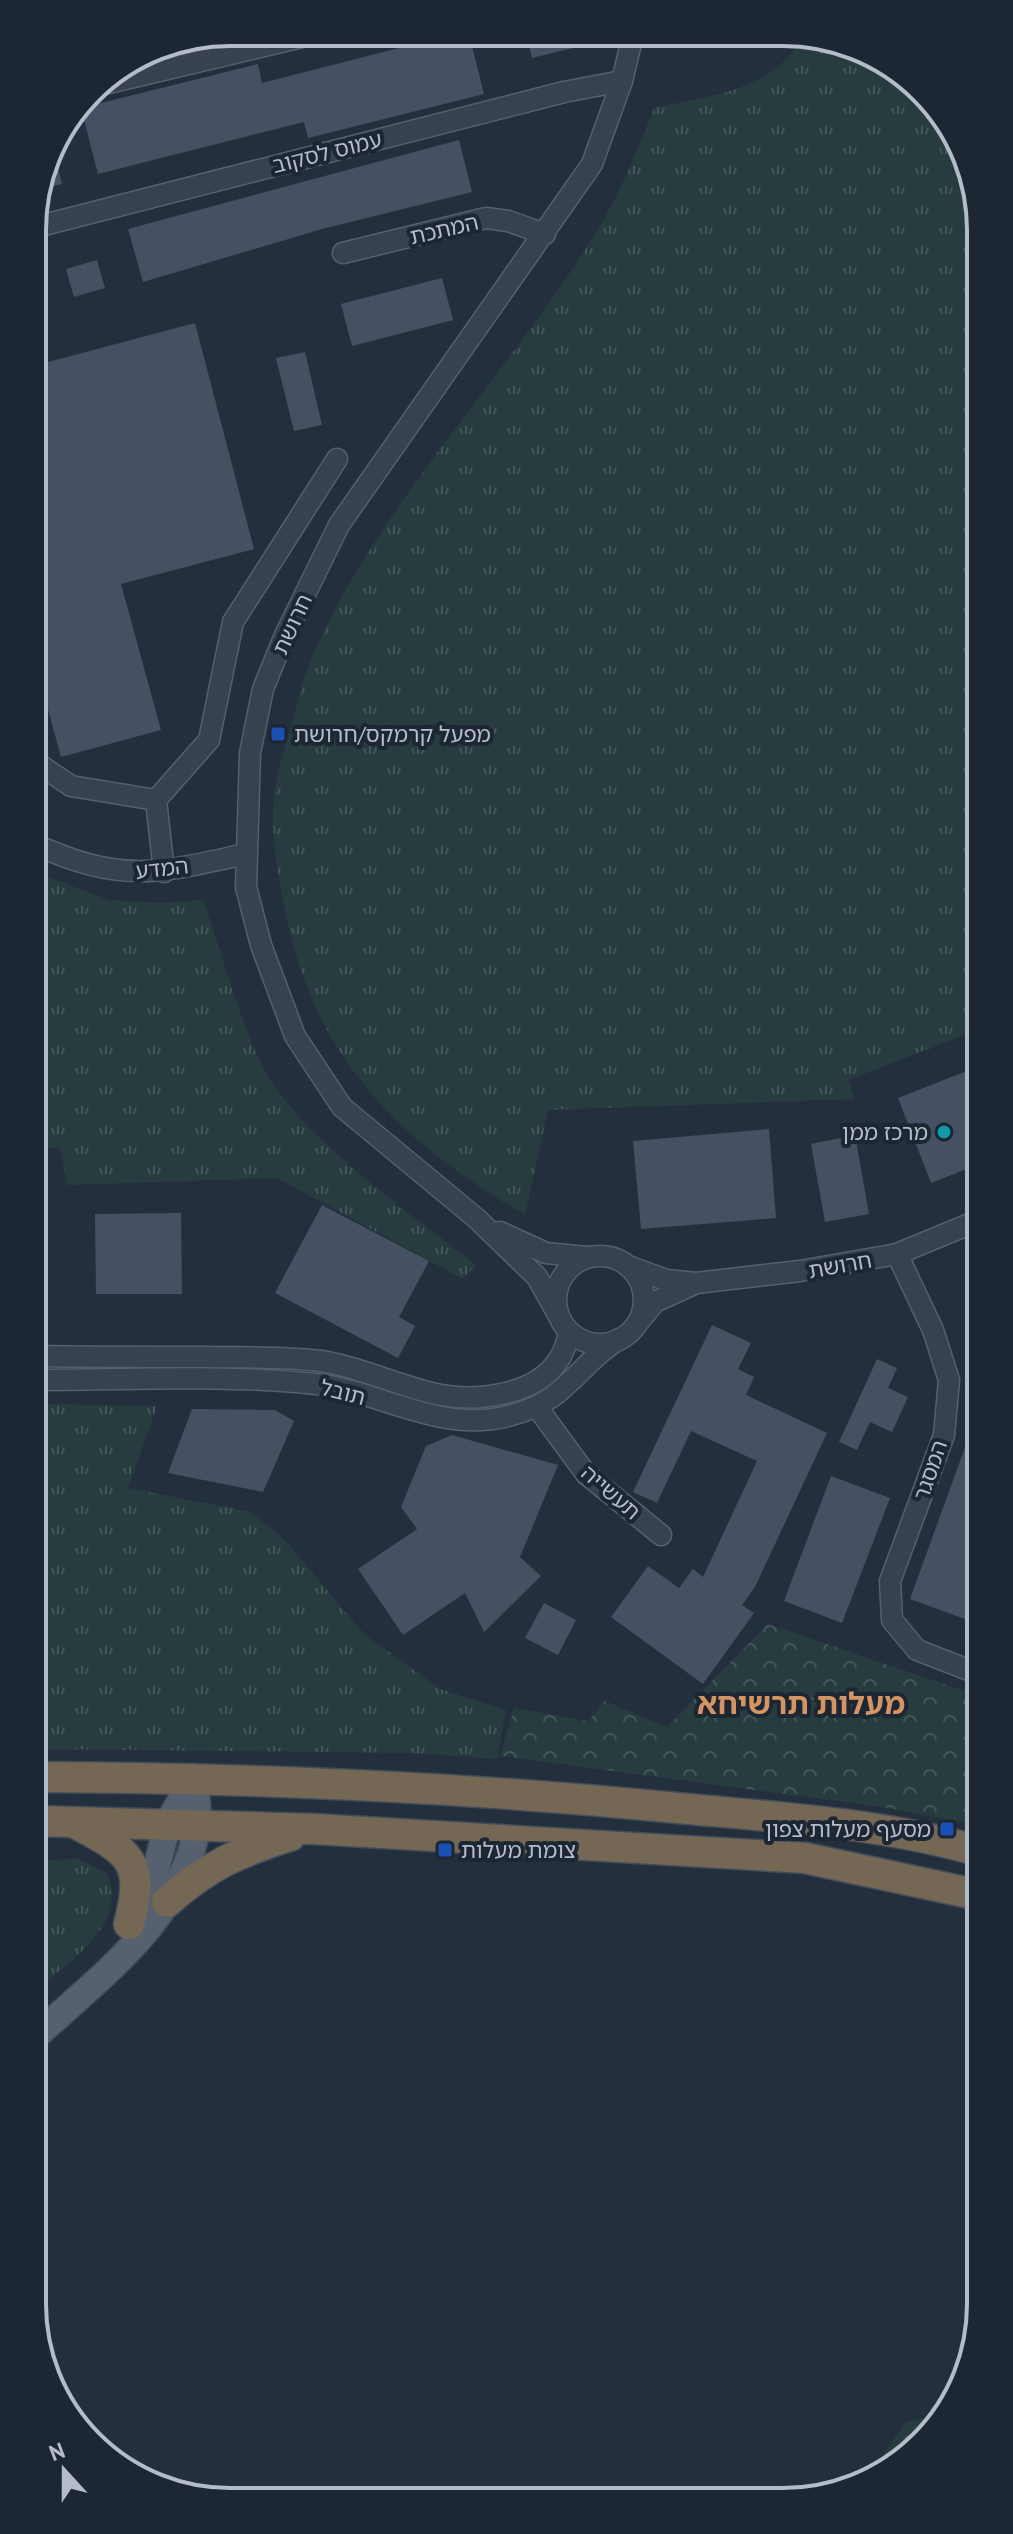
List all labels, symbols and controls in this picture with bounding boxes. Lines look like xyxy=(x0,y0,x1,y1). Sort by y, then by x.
street label: עמוס לסקוב xyxy=(269,125,385,179)
street label: המתכת xyxy=(407,208,481,250)
street label: חרושת xyxy=(266,589,318,659)
place label: מפעל קרמקס/חרושת xyxy=(294,720,491,748)
marker: מפעל קרמקס/חרושת xyxy=(269,725,287,743)
street label: המדע xyxy=(134,851,190,885)
place label: מרכז ממן xyxy=(842,1118,928,1146)
marker: מרכז ממן xyxy=(935,1123,953,1141)
street label: חרושת xyxy=(806,1246,874,1284)
street label: תובל xyxy=(317,1373,369,1411)
street label: המסגר xyxy=(907,1436,953,1504)
street label: תעשייה xyxy=(576,1459,646,1525)
district label: מעלות תרשיחא xyxy=(697,1683,905,1722)
place label: מסעף מעלות צפון xyxy=(765,1815,931,1843)
marker: מסעף מעלות צפון xyxy=(938,1820,956,1838)
place label: צומת מעלות xyxy=(461,1836,576,1864)
marker: צומת מעלות xyxy=(436,1841,454,1859)
north arrow xyxy=(24,2430,104,2510)
text: N xyxy=(45,2436,69,2467)

